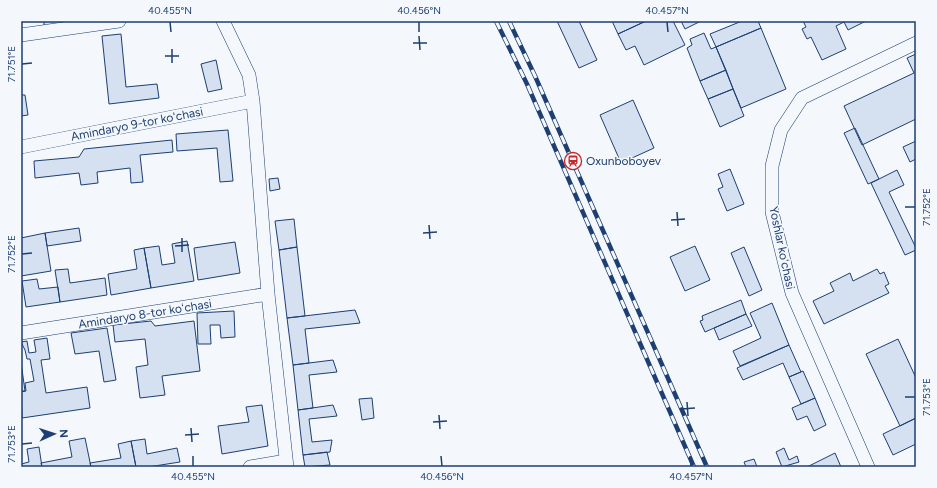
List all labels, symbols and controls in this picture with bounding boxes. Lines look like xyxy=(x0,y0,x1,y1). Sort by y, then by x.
text: 40.455°N xyxy=(148,4,192,17)
text: 40.456°N xyxy=(397,4,441,17)
text: 40.457°N xyxy=(645,4,689,17)
text: 71.751°E xyxy=(5,46,18,82)
street label: Amindaryo 9-tor koʻchasi xyxy=(70,104,204,144)
station icon: Oxunboboyev xyxy=(563,151,583,171)
place label: Oxunboboyev xyxy=(586,154,662,168)
text: 71.752°E xyxy=(920,188,933,226)
street label: Yoshlar koʻchasi xyxy=(766,205,798,291)
text: 71.752°E xyxy=(5,235,18,273)
street label: Amindaryo 8-tor koʻchasi xyxy=(77,297,213,331)
text: 71.753°E xyxy=(920,378,933,416)
north arrow xyxy=(34,414,74,454)
text: 71.753°E xyxy=(5,425,18,463)
text: N xyxy=(57,429,70,438)
text: 40.455°N xyxy=(171,470,215,483)
text: 40.456°N xyxy=(420,470,464,483)
text: 40.457°N xyxy=(669,470,713,483)

